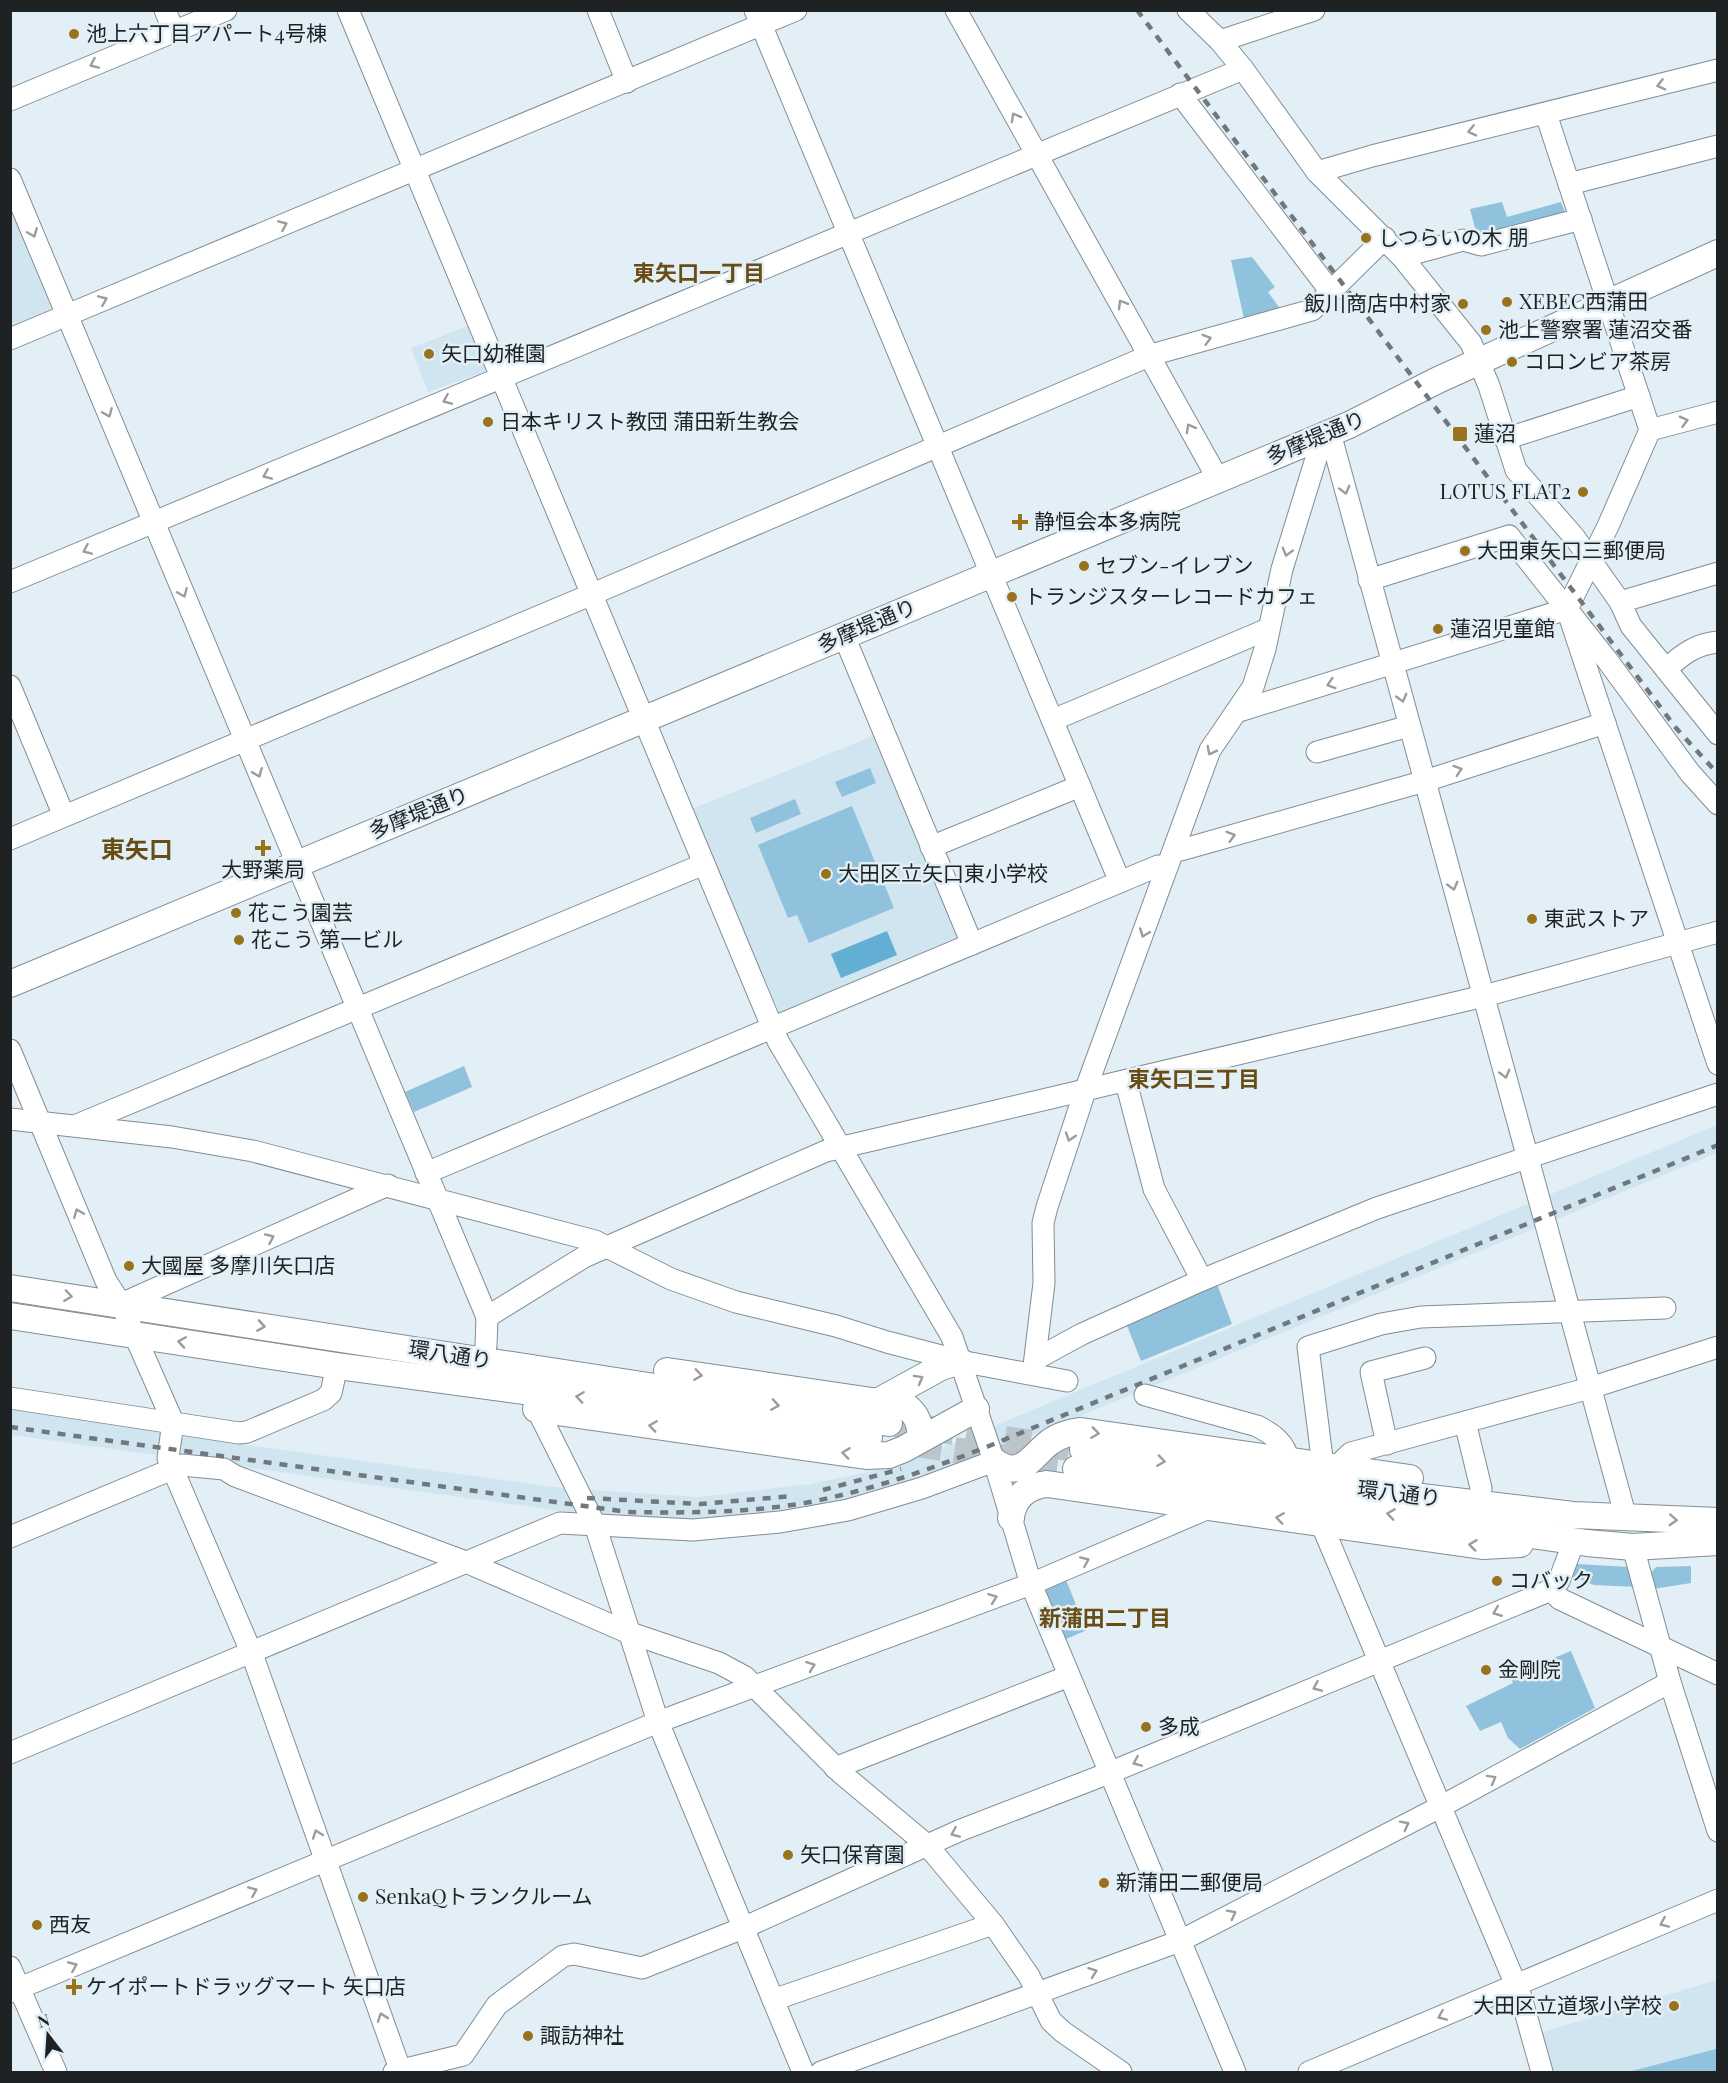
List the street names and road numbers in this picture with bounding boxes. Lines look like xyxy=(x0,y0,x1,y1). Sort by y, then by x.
street label: 多摩堤通り xyxy=(1261,403,1369,470)
street label: 多摩堤通り xyxy=(812,591,920,658)
street label: 多摩堤通り xyxy=(364,778,472,844)
street label: 環八通り xyxy=(407,1333,494,1373)
street label: 環八通り xyxy=(1356,1473,1443,1511)

